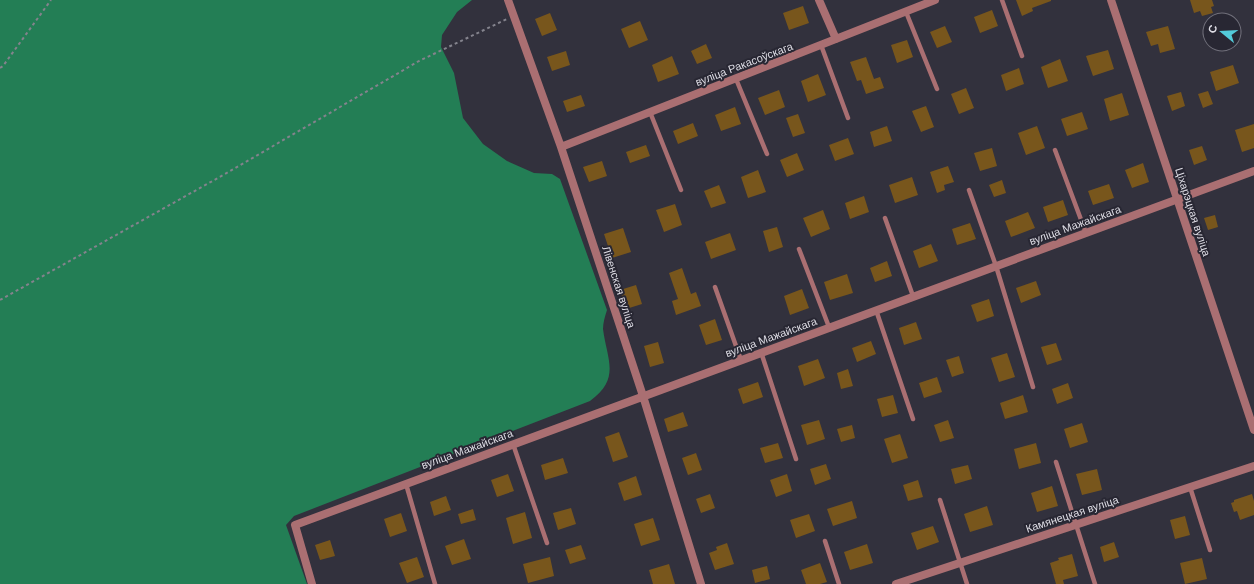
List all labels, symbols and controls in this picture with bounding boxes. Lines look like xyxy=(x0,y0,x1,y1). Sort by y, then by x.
north arrow xyxy=(1202,12,1242,52)
text: С xyxy=(1206,23,1219,35)
street label: вуліца Ракасоўскага xyxy=(694,40,795,88)
street label: Ціхарэцкая вуліца xyxy=(1173,166,1213,259)
street label: вуліца Мажайскага xyxy=(1027,203,1123,247)
street label: Лівенская вуліца xyxy=(600,245,638,330)
street label: вуліца Мажайскага xyxy=(723,315,819,359)
street label: вуліца Мажайскага xyxy=(419,427,515,471)
street label: Камянецкая вуліца xyxy=(1024,493,1121,535)

